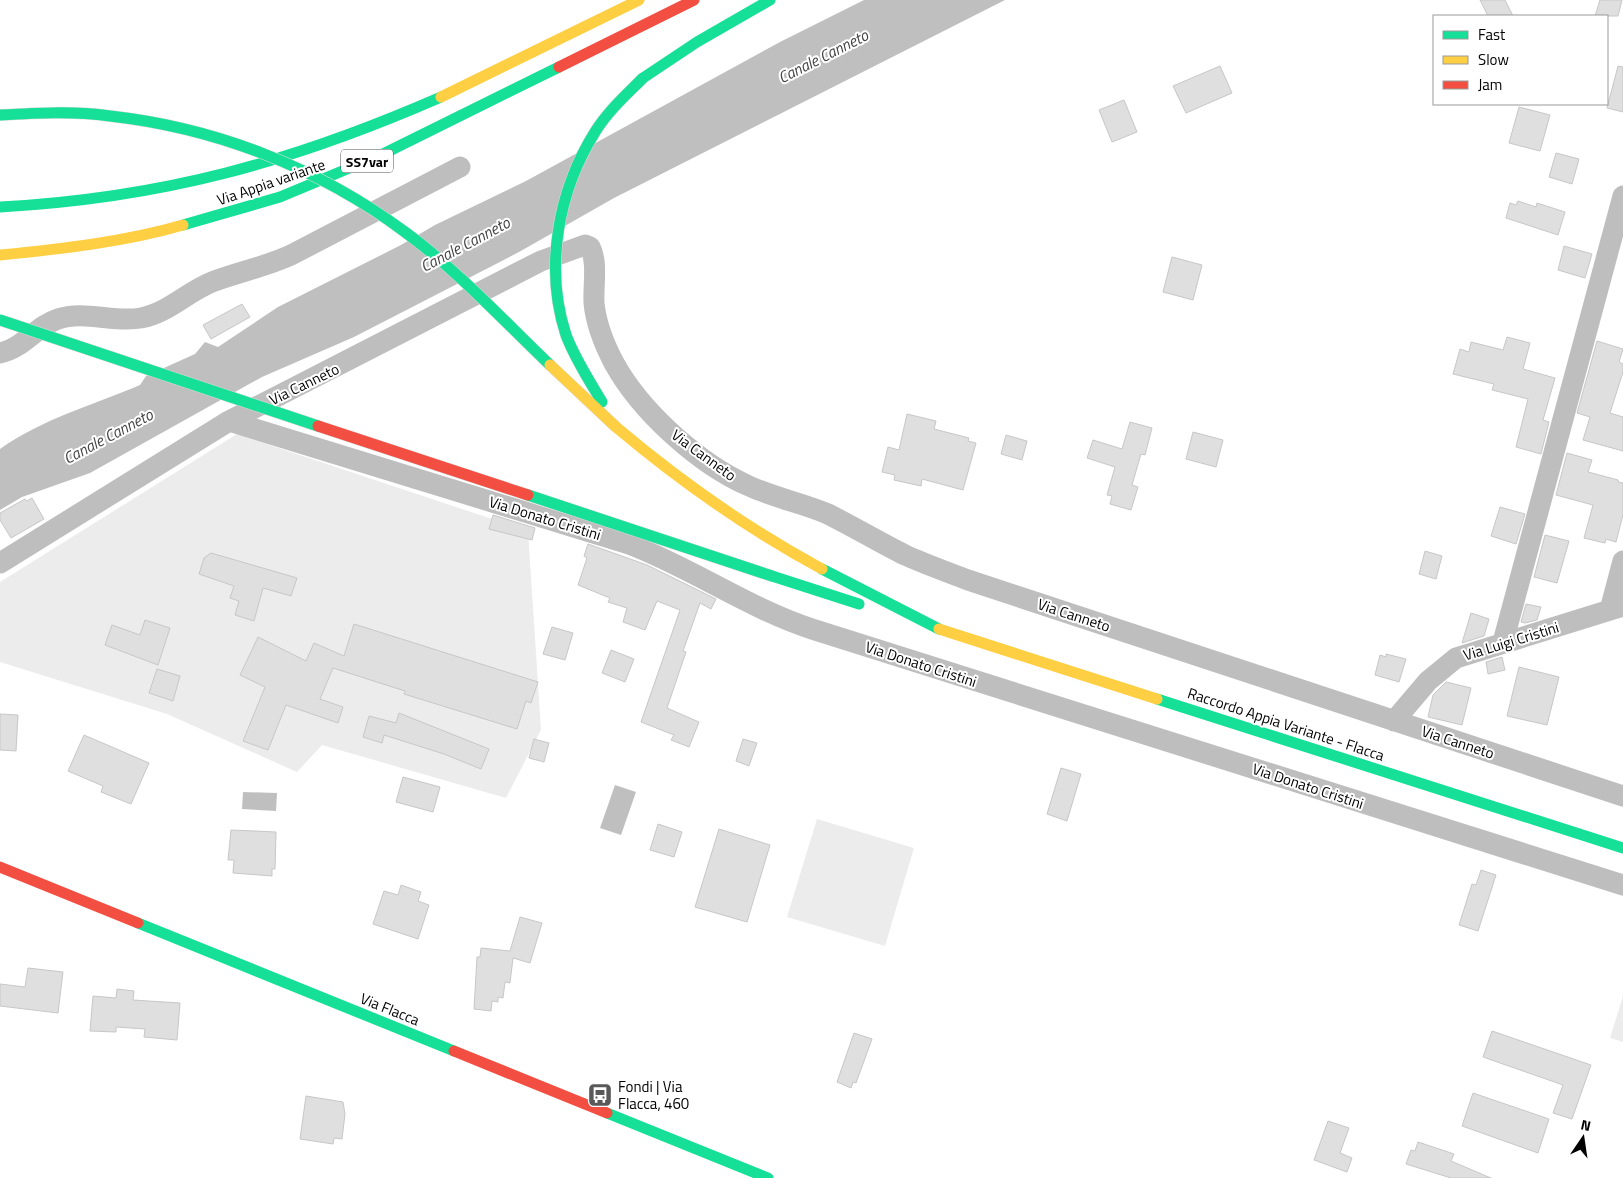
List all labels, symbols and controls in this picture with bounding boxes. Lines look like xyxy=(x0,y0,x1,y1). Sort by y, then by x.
legend xyxy=(1433,15,1608,105)
water label: Canale Canneto xyxy=(774,22,873,89)
text: Fast xyxy=(1478,23,1506,46)
text: Slow xyxy=(1478,48,1509,71)
text: Jam xyxy=(1478,73,1502,96)
road number: SS7var xyxy=(341,150,393,172)
street label: Via Appia variante xyxy=(214,153,328,211)
water label: Canale Canneto xyxy=(416,210,515,278)
street label: Via Canneto xyxy=(265,357,343,411)
water label: Canale Canneto xyxy=(59,402,158,470)
street label: Via Canneto xyxy=(667,424,741,486)
street label: Via Donato Cristini xyxy=(486,490,604,546)
street label: Via Canneto xyxy=(1035,592,1113,638)
street label: Via Luigi Cristini xyxy=(1460,616,1562,666)
street label: Via Donato Cristini xyxy=(862,635,980,693)
street label: Raccordo Appia Variante - Flacca xyxy=(1185,681,1388,767)
street label: Via Canneto xyxy=(1419,719,1497,765)
street label: Via Donato Cristini xyxy=(1249,757,1367,815)
street label: Via Flacca xyxy=(357,987,424,1031)
place label: Fondi | Via Flacca, 460 xyxy=(618,1075,689,1115)
bus stop icon: Fondi | Via Flacca, 460 xyxy=(587,1082,613,1108)
north arrow xyxy=(1558,1113,1608,1163)
text: N xyxy=(1579,1114,1593,1136)

